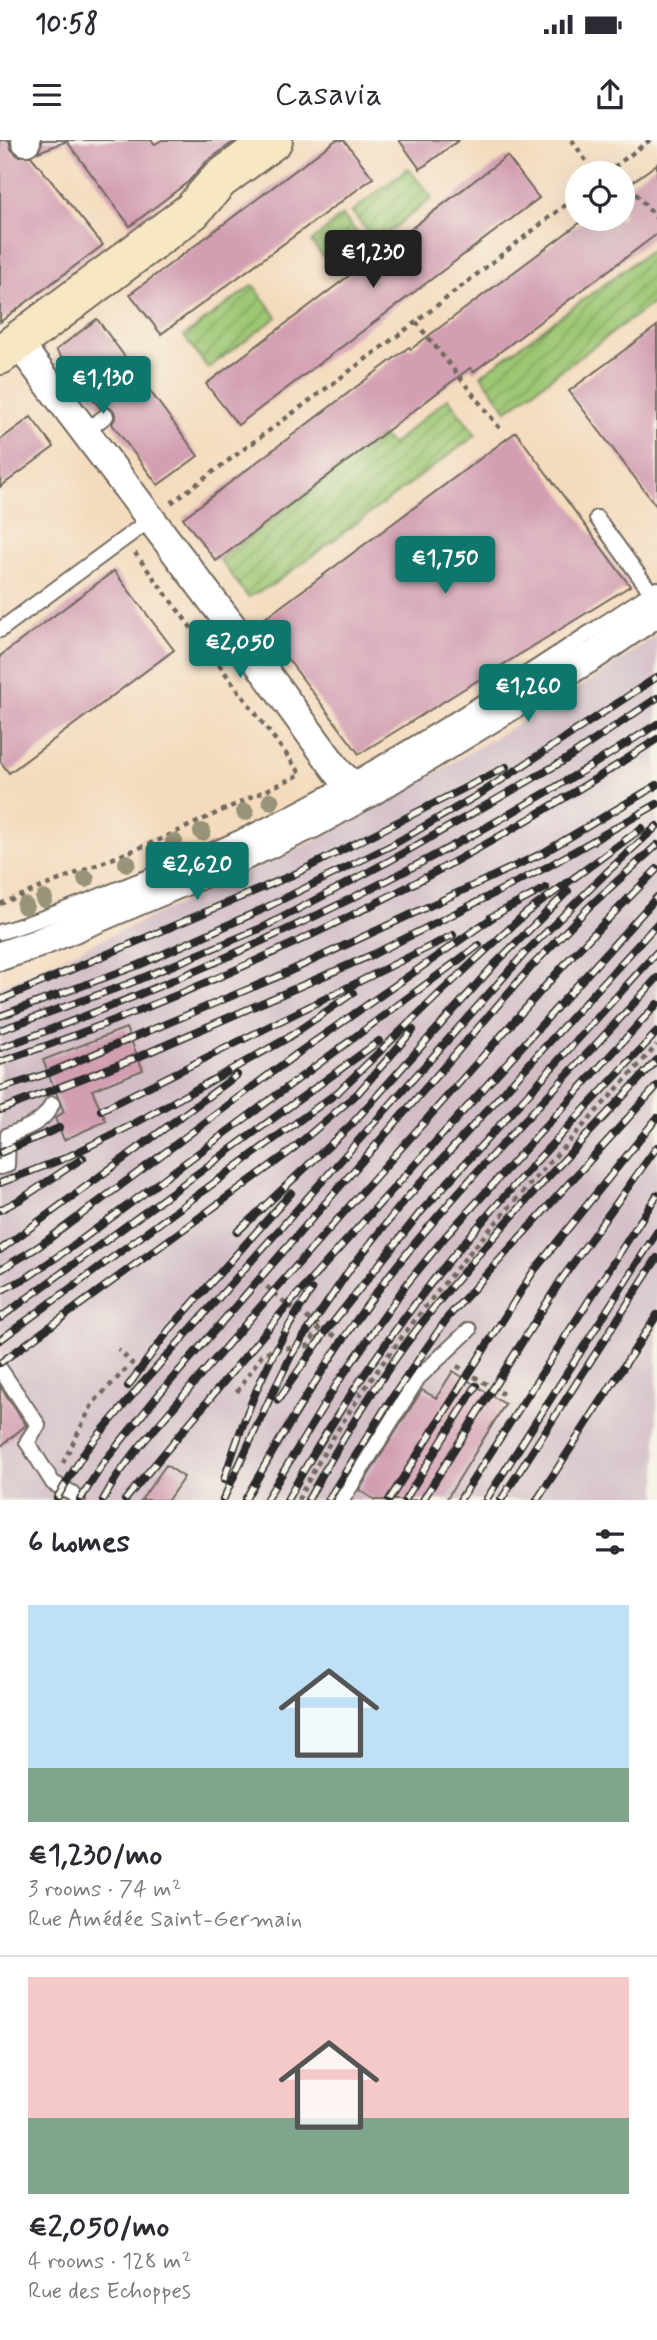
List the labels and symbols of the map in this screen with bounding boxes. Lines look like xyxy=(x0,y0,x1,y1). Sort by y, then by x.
pin: €1,230 xyxy=(316,230,430,290)
pin: €1,130 xyxy=(46,356,160,416)
pin: €1,750 xyxy=(388,536,502,596)
pin: €2,050 xyxy=(183,620,297,680)
pin: €1,260 xyxy=(471,664,585,724)
pin: €2,620 xyxy=(140,842,254,902)

